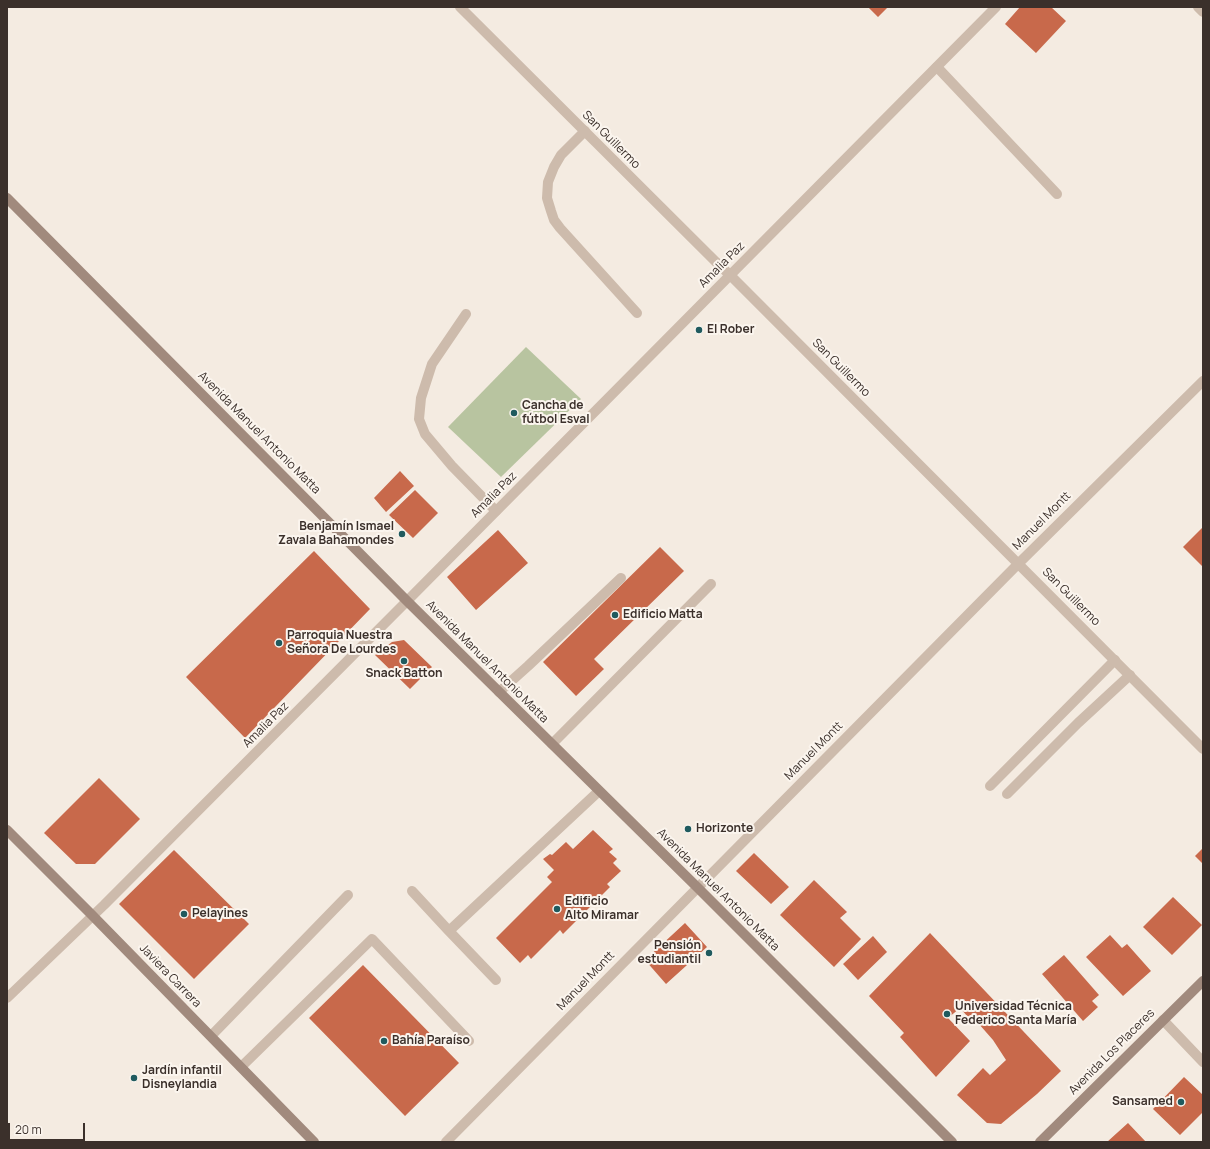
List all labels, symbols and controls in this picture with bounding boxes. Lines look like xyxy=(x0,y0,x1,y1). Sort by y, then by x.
street label: San Guillermo xyxy=(579,108,643,172)
street label: Amalia Paz xyxy=(696,239,748,291)
place label: El Rober xyxy=(707,323,755,337)
marker: El Rober xyxy=(694,325,704,335)
street label: San Guillermo xyxy=(809,336,873,400)
street label: Avenida Manuel Antonio Matta xyxy=(195,369,323,497)
place label: Cancha de fútbol Esval xyxy=(522,399,590,427)
marker: Cancha de fútbol Esval xyxy=(509,408,519,418)
street label: Amalia Paz xyxy=(468,469,520,521)
street label: Manuel Montt xyxy=(1010,489,1074,553)
place label: Benjamín Ismael Zavala Bahamondes xyxy=(278,520,394,548)
marker: Benjamín Ismael Zavala Bahamondes xyxy=(397,529,407,539)
street label: San Guillermo xyxy=(1039,565,1103,629)
street label: Avenida Manuel Antonio Matta xyxy=(423,598,551,726)
place label: Edificio Matta xyxy=(623,608,703,622)
marker: Edificio Matta xyxy=(610,610,620,620)
place label: Parroquia Nuestra Señora De Lourdes xyxy=(287,629,396,657)
marker: Parroquia Nuestra Señora De Lourdes xyxy=(274,638,284,648)
marker: Snack Batton xyxy=(399,656,409,666)
place label: Snack Batton xyxy=(365,667,443,681)
street label: Amalia Paz xyxy=(240,699,292,751)
street label: Manuel Montt xyxy=(782,719,846,783)
place label: Horizonte xyxy=(696,822,753,836)
marker: Horizonte xyxy=(683,824,693,834)
street label: Avenida Manuel Antonio Matta xyxy=(654,826,782,954)
place label: Edificio Alto Miramar xyxy=(565,895,639,923)
marker: Edificio Alto Miramar xyxy=(552,904,562,914)
place label: Pelayines xyxy=(192,907,248,921)
marker: Pelayines xyxy=(179,909,189,919)
place label: Pensión estudiantil xyxy=(637,939,701,967)
street label: Javiera Carrera xyxy=(136,941,204,1011)
marker: Pensión estudiantil xyxy=(704,948,714,958)
street label: Manuel Montt xyxy=(554,949,618,1013)
place label: Universidad Técnica Federico Santa María xyxy=(955,1000,1077,1028)
street label: Avenida Los Placeres xyxy=(1066,1006,1158,1098)
marker: Universidad Técnica Federico Santa María xyxy=(942,1009,952,1019)
place label: Bahía Paraíso xyxy=(392,1034,470,1048)
marker: Bahía Paraíso xyxy=(379,1036,389,1046)
place label: Jardín infantil Disneylandia xyxy=(142,1064,222,1092)
marker: Jardín infantil Disneylandia xyxy=(129,1073,139,1083)
place label: Sansamed xyxy=(1112,1095,1173,1109)
marker: Sansamed xyxy=(1176,1097,1186,1107)
scale bar xyxy=(10,1115,87,1141)
text: 20 m xyxy=(15,1121,42,1138)

